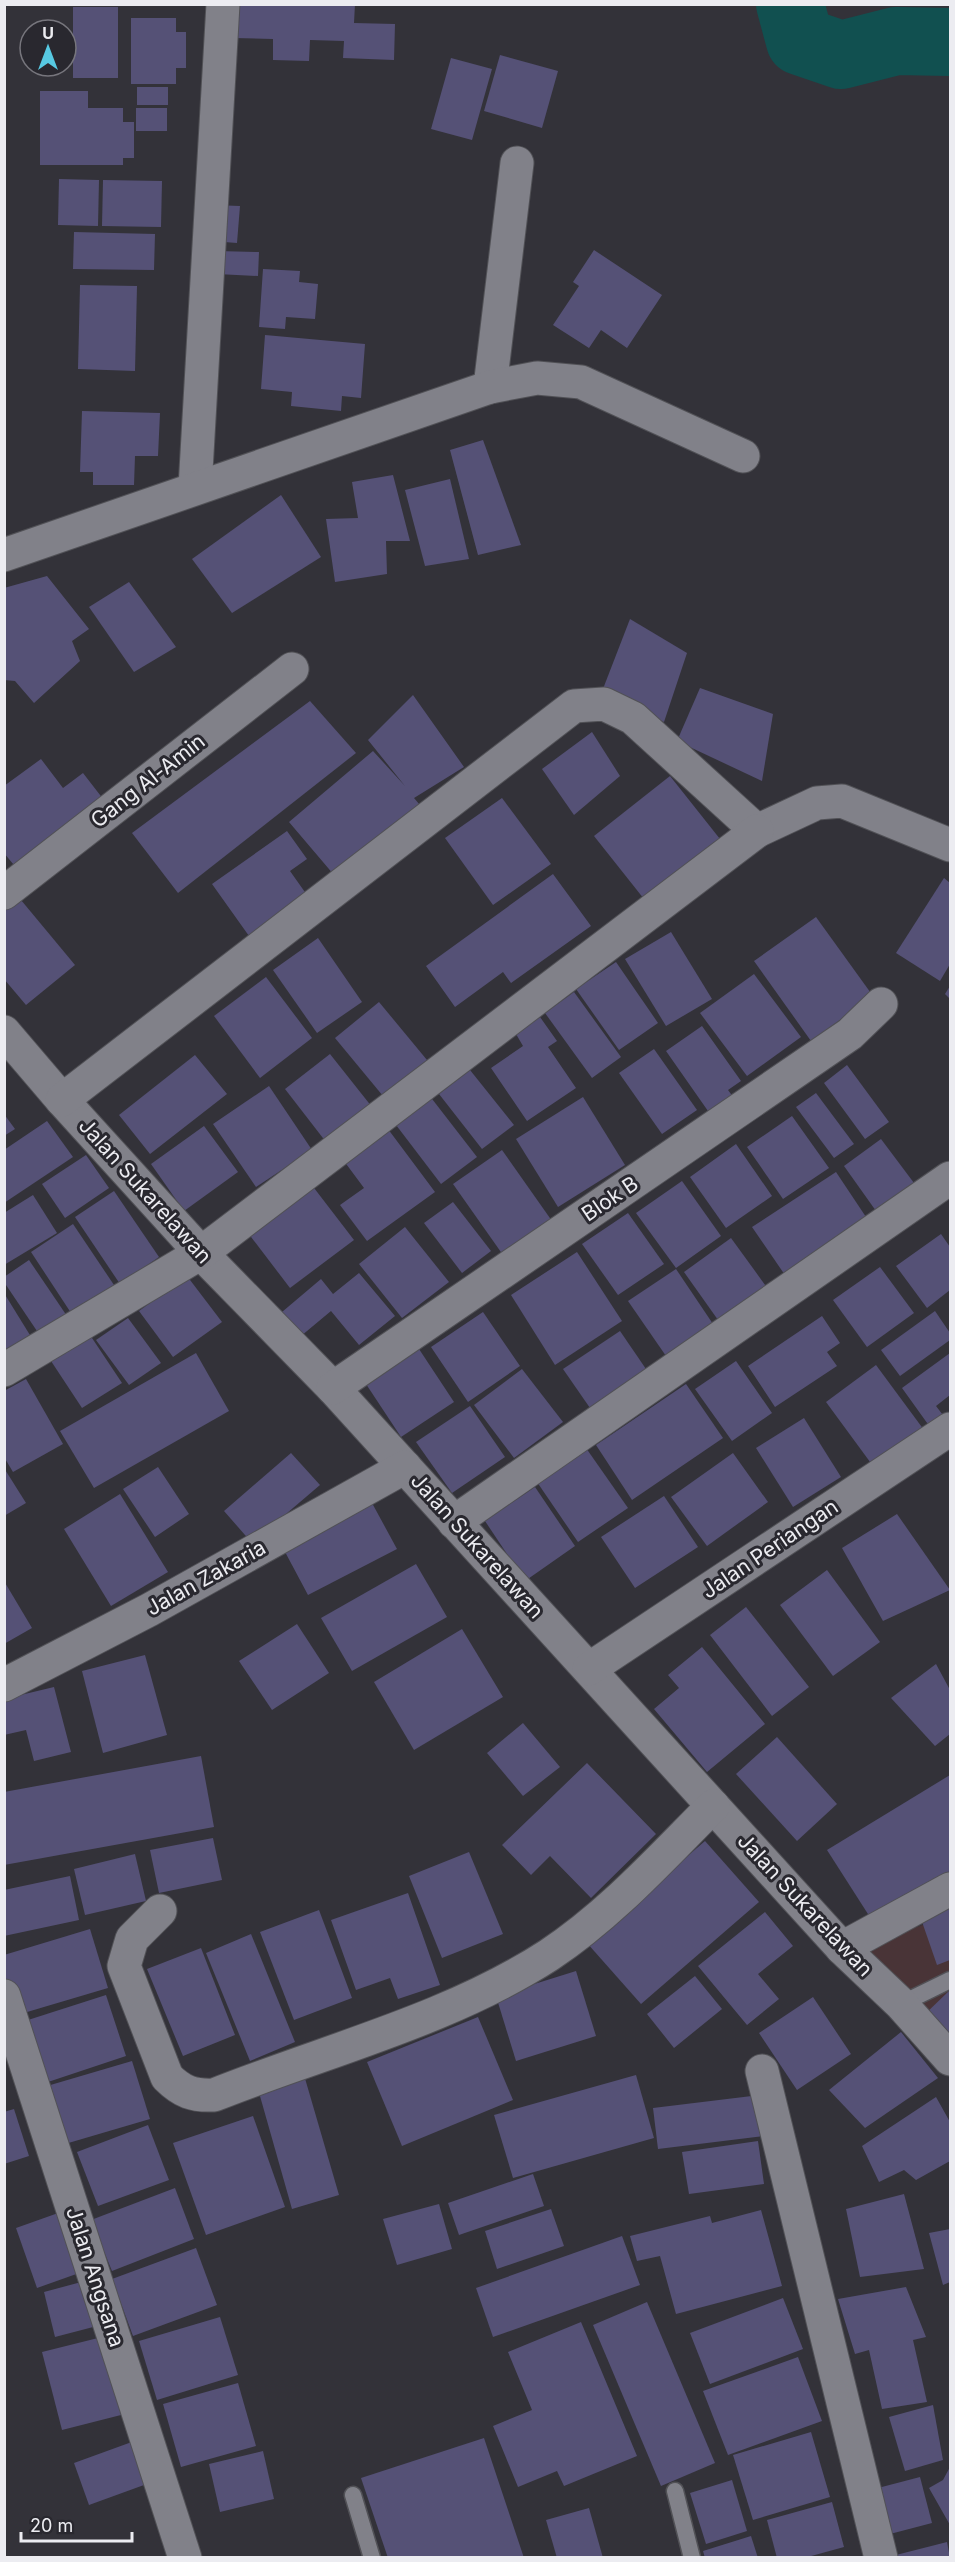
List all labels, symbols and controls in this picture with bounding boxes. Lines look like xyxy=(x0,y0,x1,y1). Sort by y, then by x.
north arrow xyxy=(18,18,78,78)
text: U xyxy=(42,23,54,43)
street label: Gang Al-Amin xyxy=(86,728,210,833)
street label: Jalan Sukarelawan xyxy=(74,1113,217,1268)
street label: Blok B xyxy=(577,1171,643,1226)
street label: Jalan Sukarelawan xyxy=(406,1468,549,1623)
street label: Jalan Periangan xyxy=(697,1494,843,1603)
street label: Jalan Zakaria xyxy=(142,1535,270,1621)
street label: Jalan Sukarelawan xyxy=(733,1828,878,1981)
street label: Jalan Angsana xyxy=(61,2204,130,2350)
scale bar xyxy=(21,2505,132,2543)
text: 20 m xyxy=(30,2515,73,2536)

